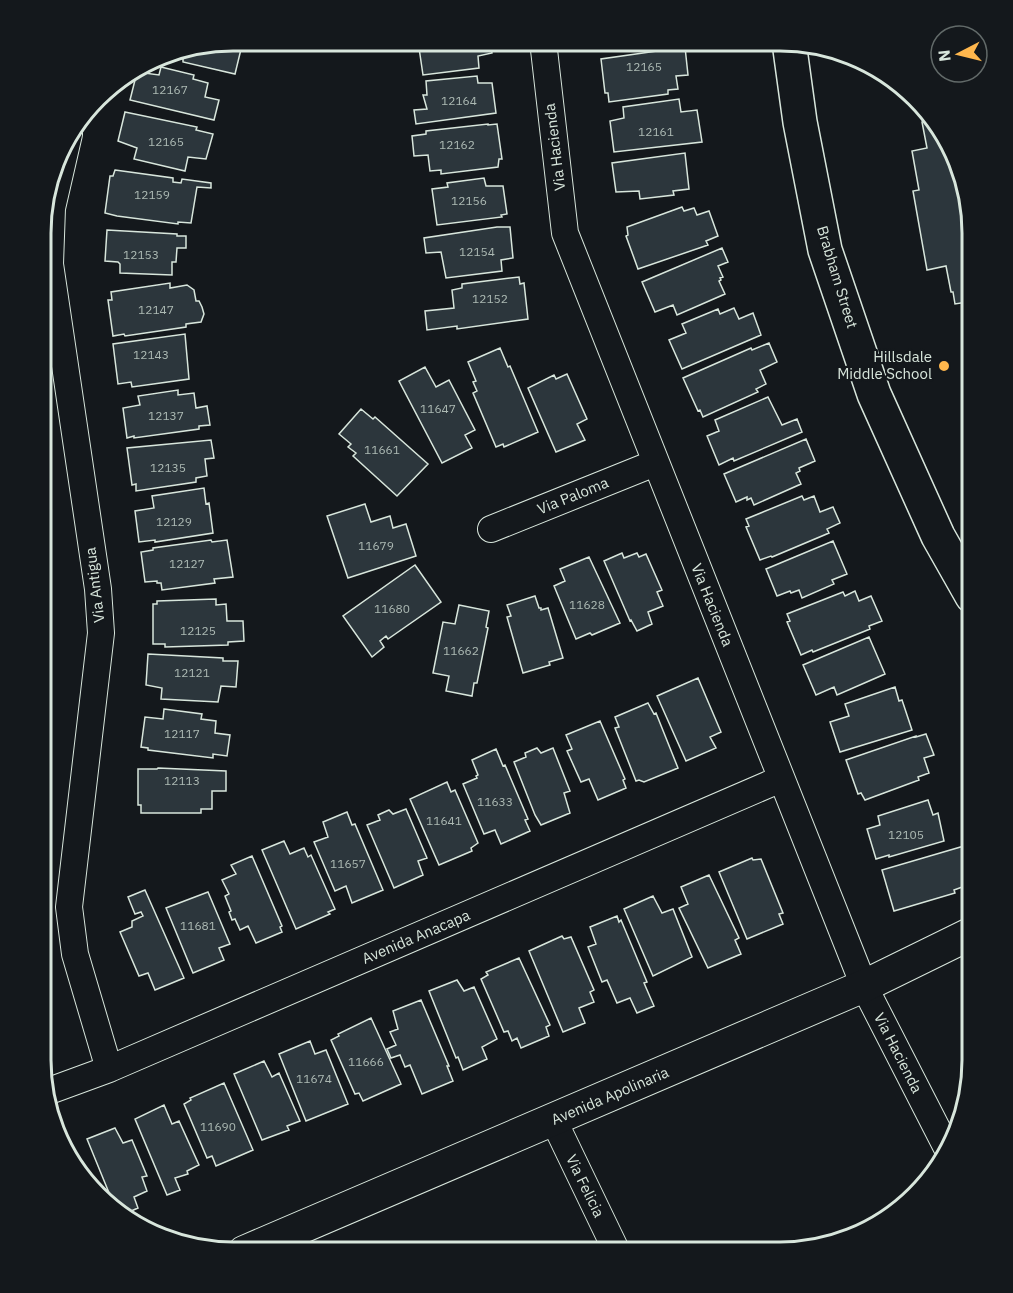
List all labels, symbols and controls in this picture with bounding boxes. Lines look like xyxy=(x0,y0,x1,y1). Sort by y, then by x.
north arrow xyxy=(929,24,989,84)
text: N xyxy=(933,49,955,63)
house number: 12165 xyxy=(626,59,662,74)
house number: 12167 xyxy=(152,82,188,97)
house number: 12164 xyxy=(441,93,477,108)
street label: Via Hacienda xyxy=(540,102,569,192)
house number: 12161 xyxy=(638,124,674,139)
house number: 12165 xyxy=(148,134,184,149)
house number: 12162 xyxy=(439,137,475,152)
house number: 12159 xyxy=(134,187,170,202)
house number: 12156 xyxy=(451,193,487,208)
street label: Brabham Street xyxy=(813,223,862,330)
house number: 12154 xyxy=(459,244,495,259)
house number: 12153 xyxy=(123,247,159,262)
house number: 12152 xyxy=(472,291,508,306)
house number: 12147 xyxy=(138,302,174,317)
house number: 12143 xyxy=(133,347,169,362)
place label: Hillsdale Middle School xyxy=(837,347,932,383)
marker: Hillsdale Middle School xyxy=(937,359,951,373)
house number: 11647 xyxy=(420,401,456,416)
house number: 12137 xyxy=(148,408,184,423)
house number: 11661 xyxy=(364,442,400,457)
house number: 12135 xyxy=(150,460,186,475)
street label: Via Paloma xyxy=(534,473,611,518)
house number: 12129 xyxy=(156,514,192,529)
house number: 11679 xyxy=(358,538,394,553)
street label: Via Antigua xyxy=(80,546,109,624)
house number: 12127 xyxy=(169,556,205,571)
street label: Via Hacienda xyxy=(687,561,738,649)
house number: 11628 xyxy=(569,597,605,612)
house number: 11680 xyxy=(374,601,410,616)
house number: 12125 xyxy=(180,623,216,638)
house number: 11662 xyxy=(443,643,479,658)
house number: 12121 xyxy=(174,665,210,680)
house number: 12117 xyxy=(164,726,200,741)
house number: 12113 xyxy=(164,773,200,788)
house number: 11633 xyxy=(477,794,513,809)
house number: 11641 xyxy=(426,813,462,828)
house number: 12105 xyxy=(888,827,924,842)
house number: 11657 xyxy=(330,856,366,871)
street label: Avenida Anacapa xyxy=(359,905,473,968)
house number: 11681 xyxy=(180,918,216,933)
street label: Via Hacienda xyxy=(870,1009,927,1096)
house number: 11666 xyxy=(348,1054,384,1069)
street label: Avenida Apolinaria xyxy=(548,1062,671,1129)
house number: 11674 xyxy=(296,1071,332,1086)
house number: 11690 xyxy=(200,1119,236,1134)
street label: Via Felicia xyxy=(562,1151,609,1220)

